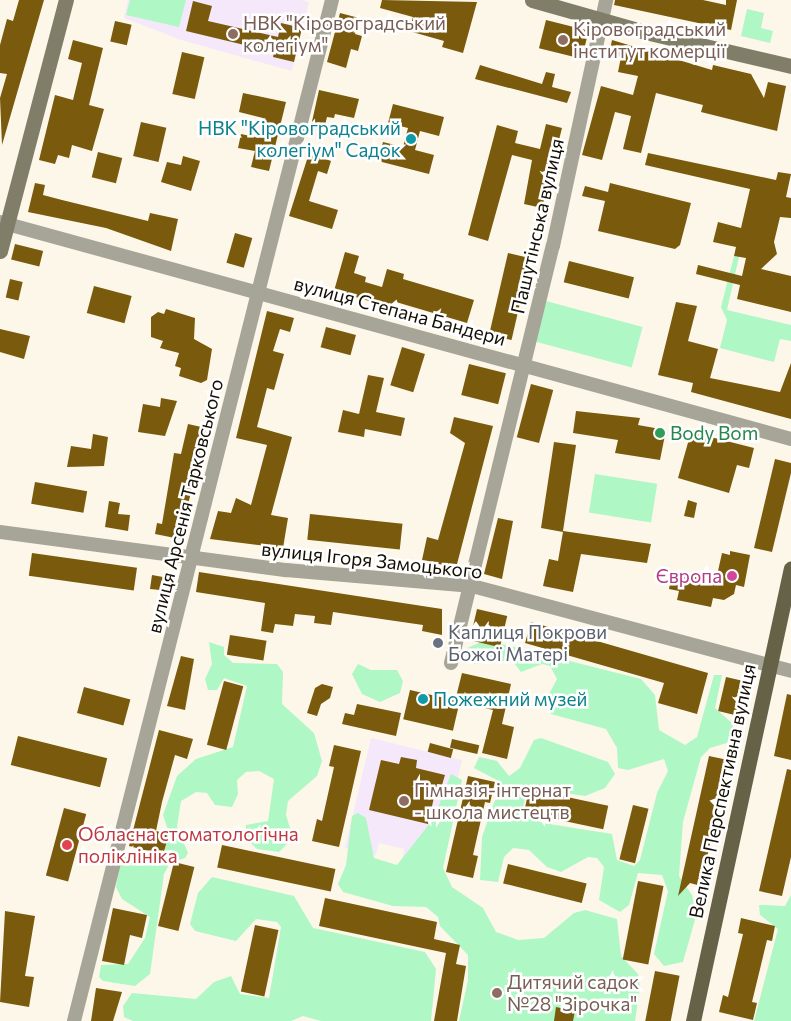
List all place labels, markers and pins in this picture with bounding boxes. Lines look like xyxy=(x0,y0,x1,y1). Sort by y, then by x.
place label: НВК "Кіровоградський колегіум" xyxy=(243,12,446,56)
place label: Кіровоградський інститут комерції xyxy=(573,18,726,62)
marker: НВК "Кіровоградський колегіум" xyxy=(227,28,239,40)
marker: Кіровоградський інститут комерції xyxy=(557,34,569,46)
place label: НВК "Кіровоградський колегіум" Садок xyxy=(198,117,401,161)
marker: НВК "Кіровоградський колегіум" Садок xyxy=(405,133,417,145)
place label: Body Bom xyxy=(670,422,758,444)
marker: Body Bom xyxy=(654,427,666,439)
place label: Європа xyxy=(656,565,722,587)
marker: Європа xyxy=(726,570,738,582)
place label: Каплиця Покрови Божої Матері xyxy=(448,621,607,665)
marker: Каплиця Покрови Божої Матері xyxy=(432,637,444,649)
place label: Пожежний музей xyxy=(433,688,587,710)
marker: Пожежний музей xyxy=(417,693,429,705)
place label: Гімназія-інтернат - школа мистецтв xyxy=(414,779,571,823)
marker: Гімназія-інтернат - школа мистецтв xyxy=(398,795,410,807)
place label: Обласна стоматологічна поліклініка xyxy=(78,823,299,867)
marker: Обласна стоматологічна поліклініка xyxy=(60,838,74,852)
place label: Дитячий садок №28 "Зірочка" xyxy=(507,971,639,1015)
marker: Дитячий садок №28 "Зірочка" xyxy=(491,987,503,999)

